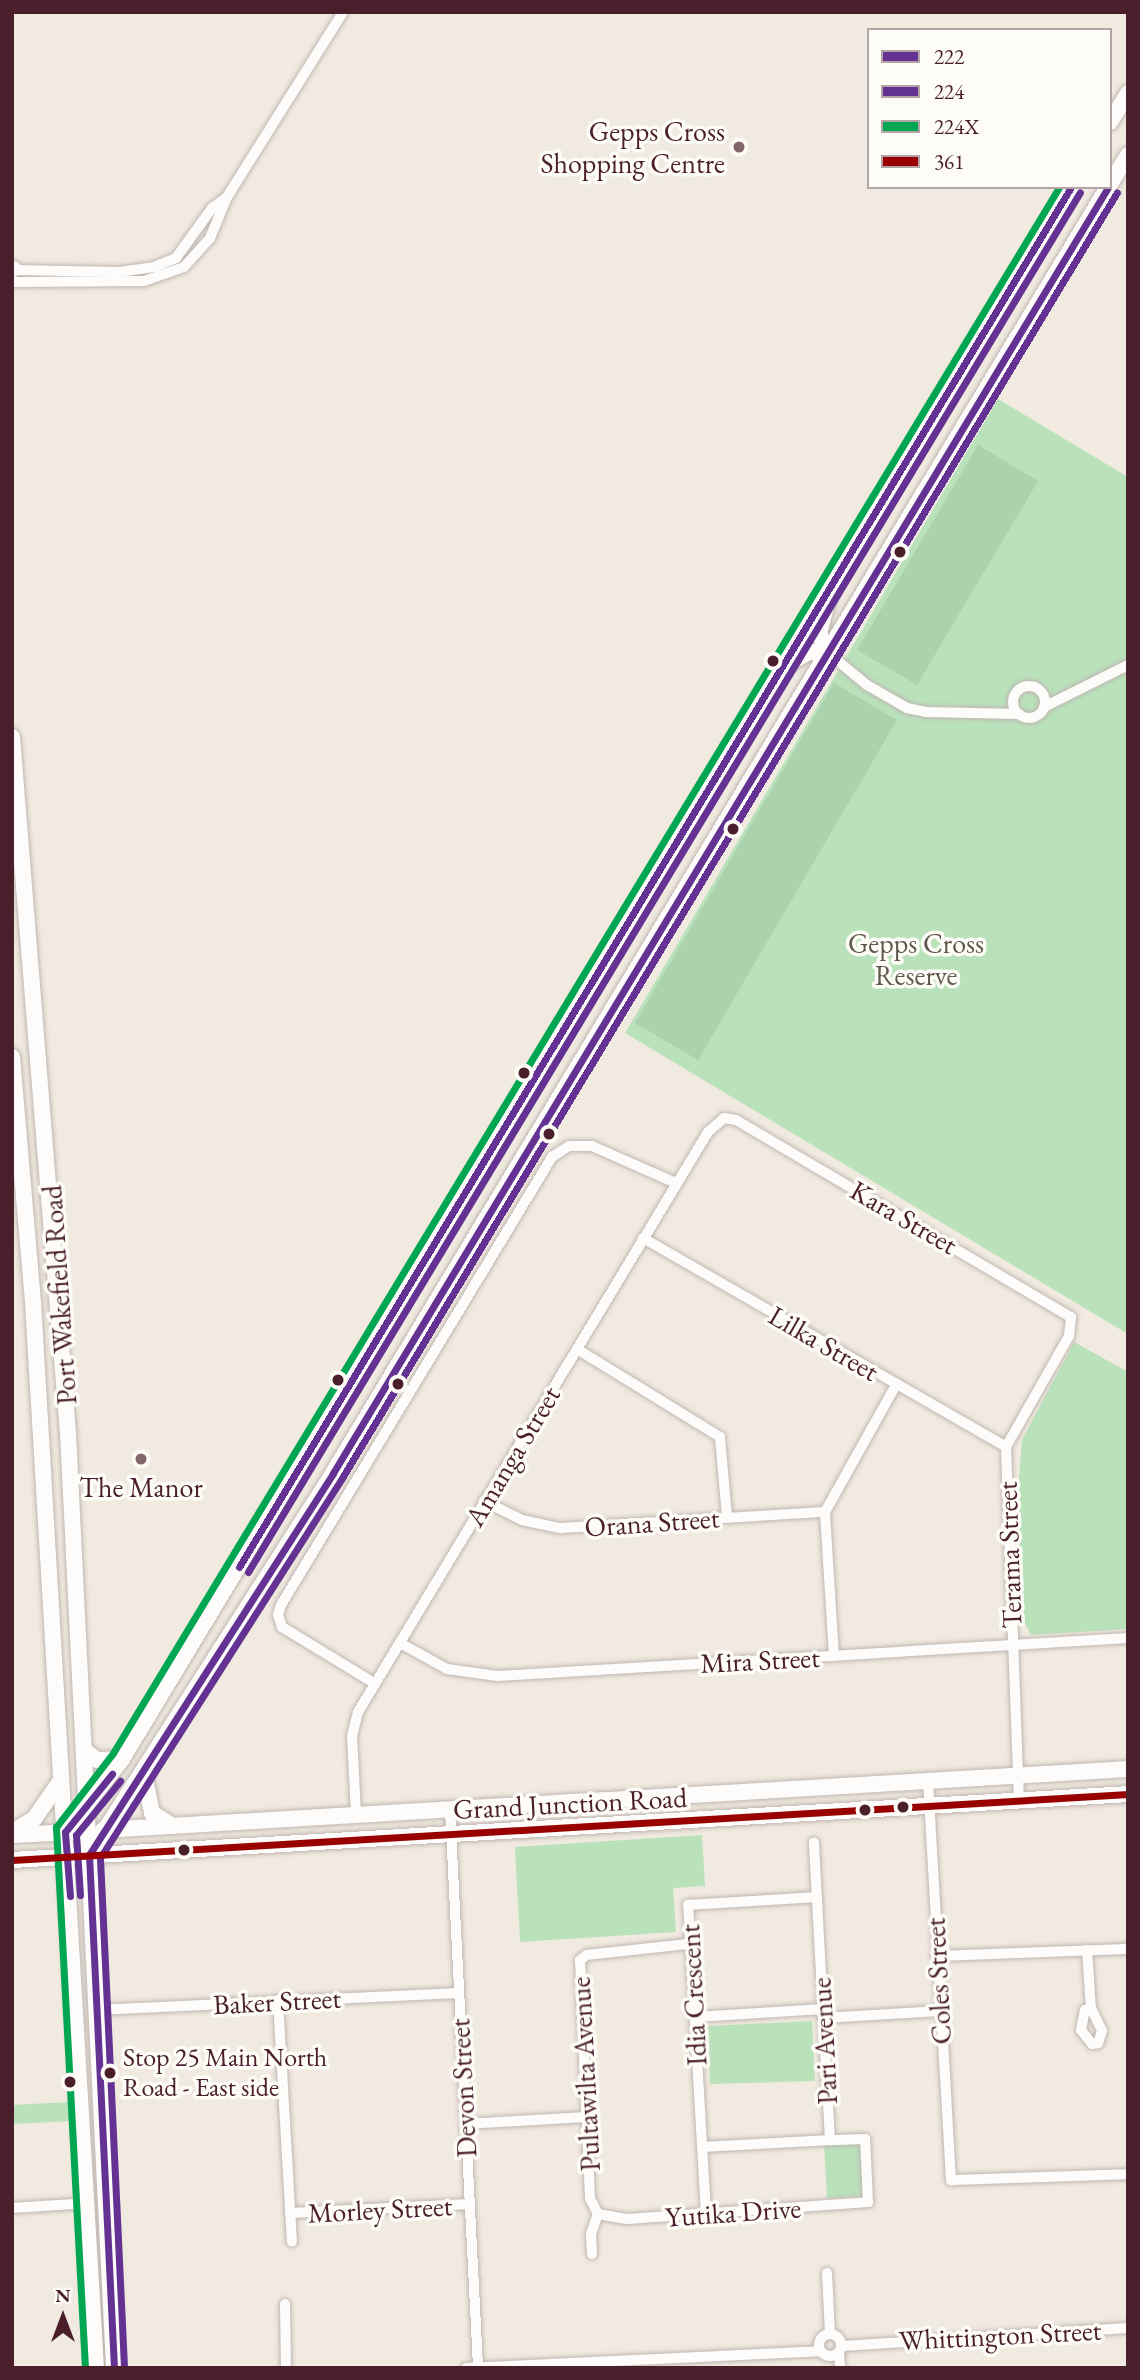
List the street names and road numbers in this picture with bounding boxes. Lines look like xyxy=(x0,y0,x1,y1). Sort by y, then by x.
street label: Kara Street xyxy=(845,1173,963,1261)
street label: Port Wakefield Road xyxy=(35,1184,83,1406)
street label: Lilka Street xyxy=(763,1298,885,1388)
street label: Amanga Street xyxy=(457,1380,567,1532)
street label: Terama Street xyxy=(990,1481,1028,1629)
street label: Orana Street xyxy=(584,1501,720,1543)
street label: Mira Street xyxy=(699,1640,821,1680)
street label: Grand Junction Road xyxy=(452,1780,688,1826)
street label: Coles Street xyxy=(918,1917,958,2045)
street label: Idia Crescent xyxy=(673,1923,713,2067)
street label: Pultawilta Avenue xyxy=(563,1976,607,2172)
street label: Pari Avenue xyxy=(804,1977,844,2105)
street label: Baker Street xyxy=(212,1981,342,2021)
street label: Devon Street xyxy=(443,2018,483,2158)
street label: Morley Street xyxy=(307,2188,453,2230)
street label: Yutika Drive xyxy=(664,2190,802,2234)
street label: Whittington Street xyxy=(898,2313,1102,2357)

